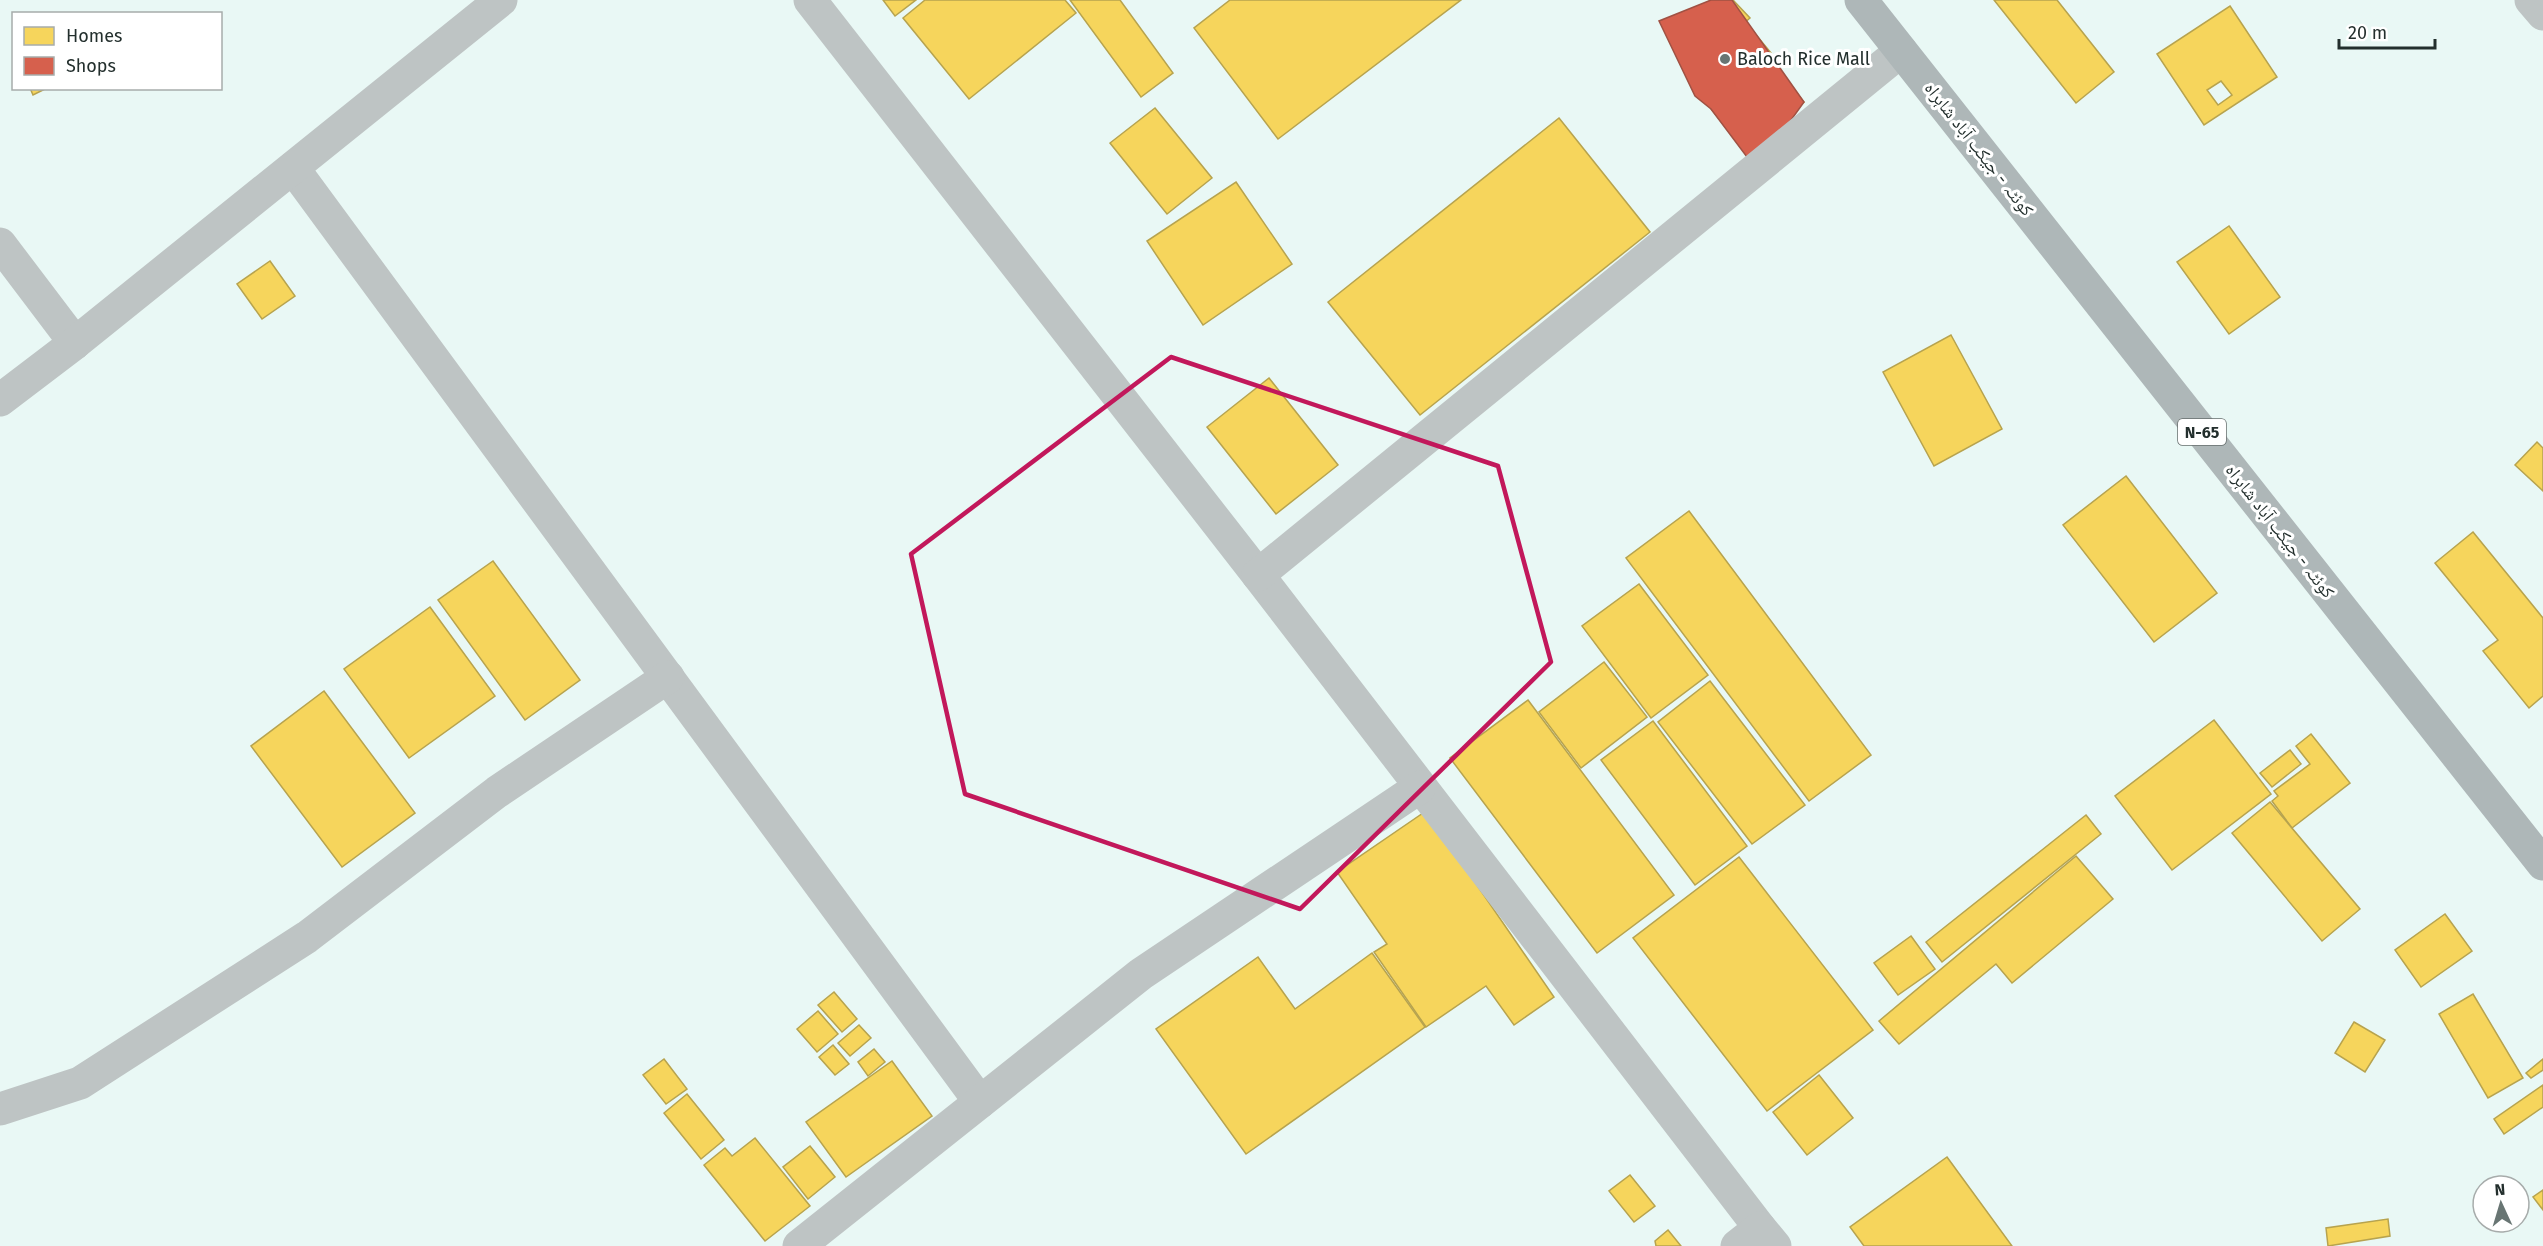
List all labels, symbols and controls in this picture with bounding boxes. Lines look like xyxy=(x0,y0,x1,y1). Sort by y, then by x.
legend xyxy=(12,12,222,90)
scale bar xyxy=(2339,12,2435,50)
text: 20 m xyxy=(2348,22,2387,44)
text: Homes xyxy=(66,25,122,47)
place label: Baloch Rice Mall xyxy=(1737,48,1870,70)
marker: Baloch Rice Mall xyxy=(1718,52,1732,66)
text: Shops xyxy=(66,55,116,77)
street label: کوئٹہ - جیکب آباد شاہراہ xyxy=(1920,77,2039,221)
road number: N-65 xyxy=(2178,419,2226,445)
street label: کوئٹہ - جیکب آباد شاہراہ xyxy=(2221,459,2340,603)
north arrow xyxy=(2471,1174,2531,1234)
text: N xyxy=(2494,1180,2506,1199)

